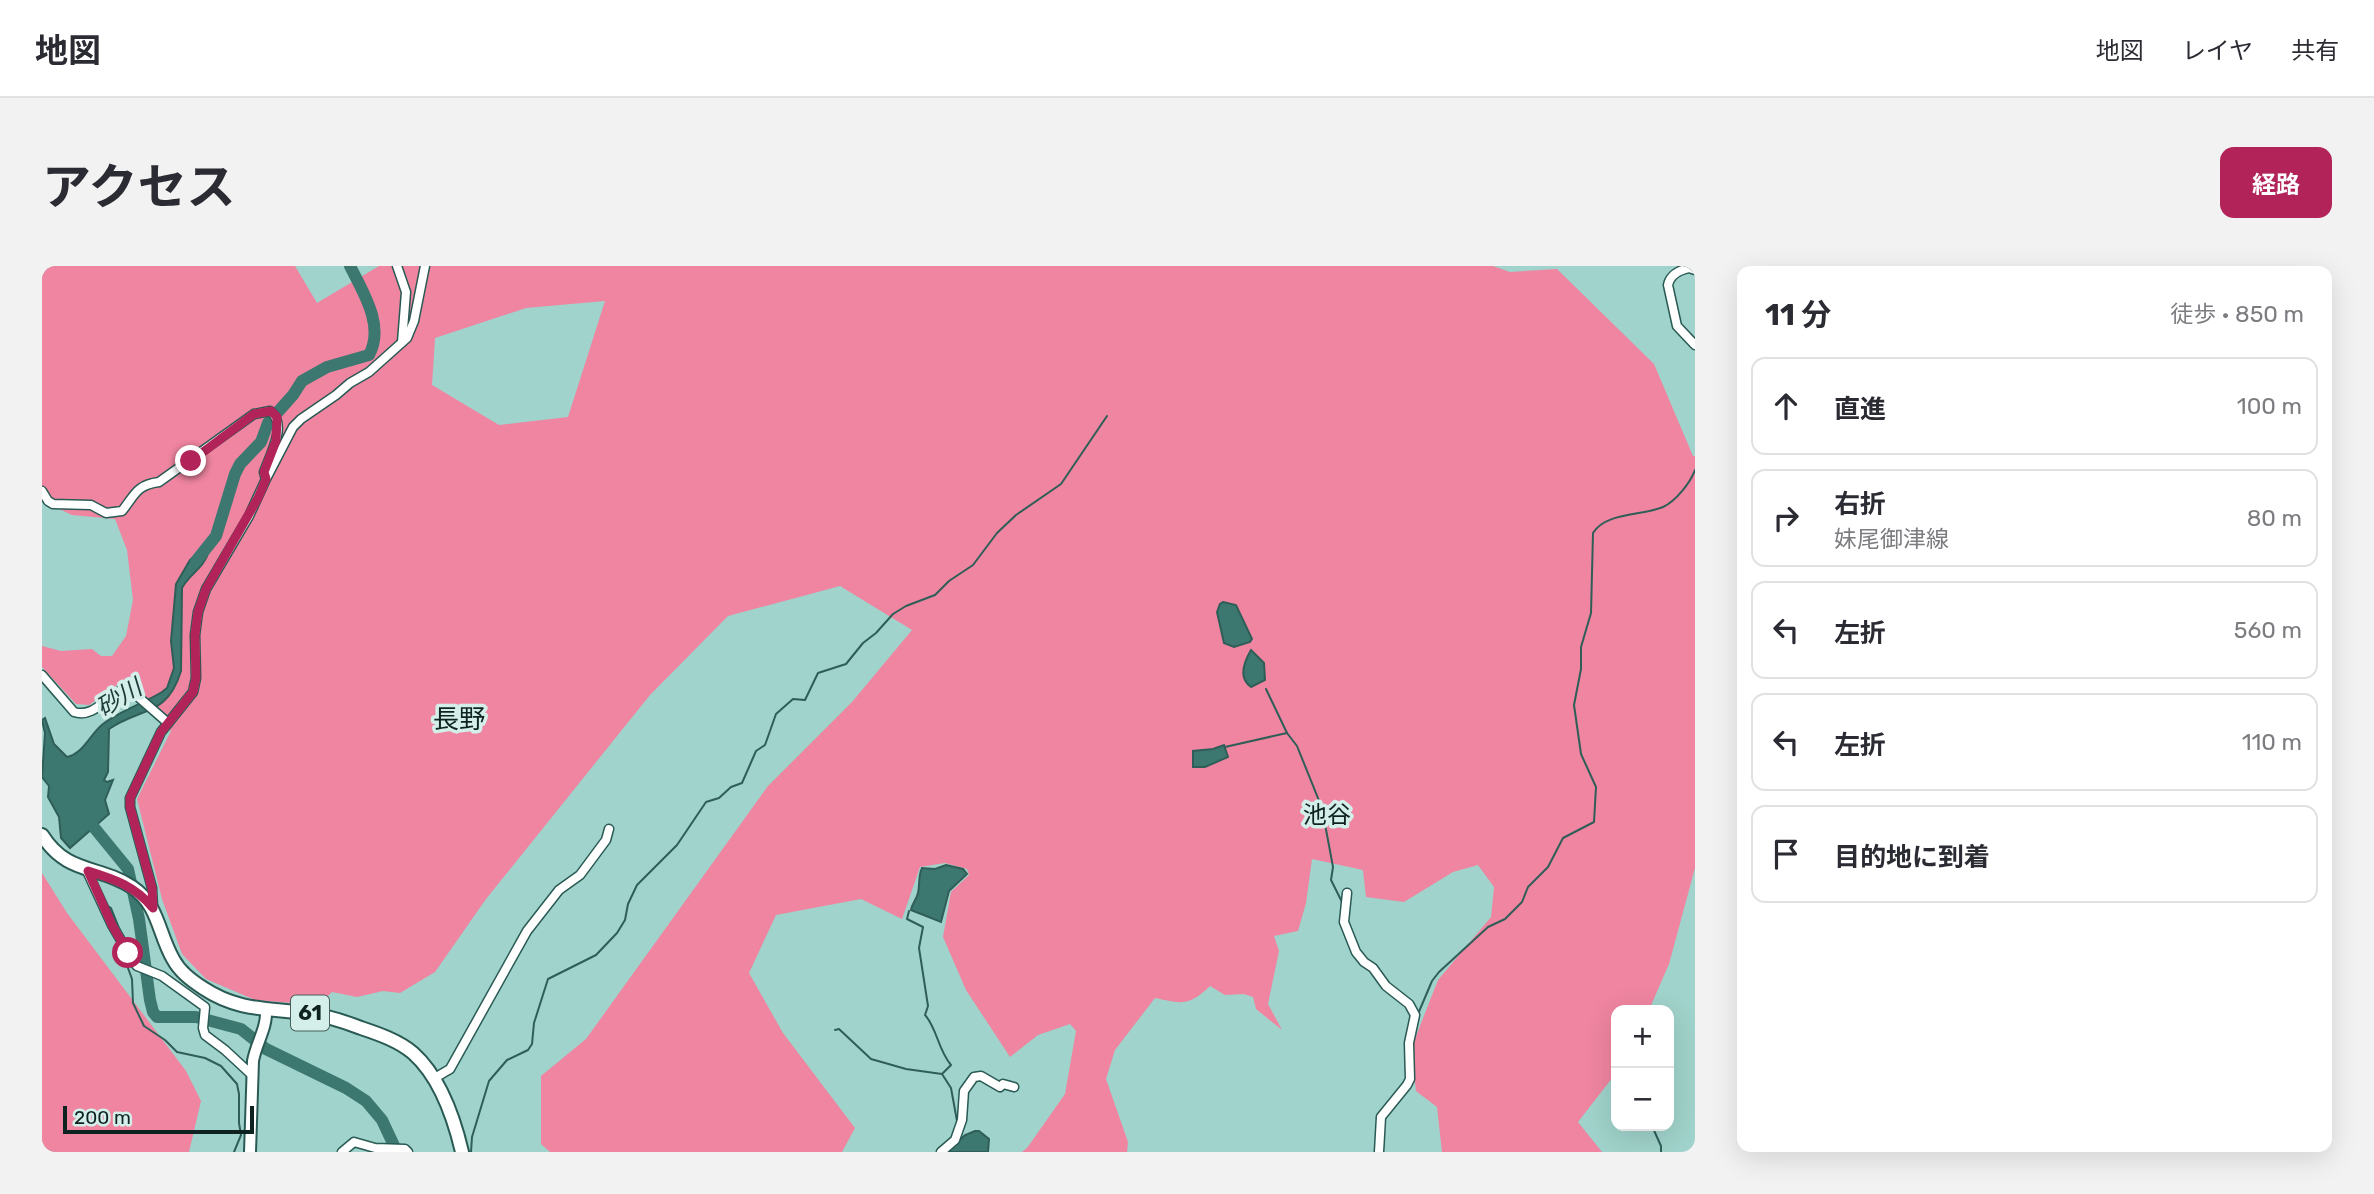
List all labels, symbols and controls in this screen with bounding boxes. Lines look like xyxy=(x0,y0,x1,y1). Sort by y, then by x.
text: 地図 xyxy=(35,31,101,70)
text: 地図 xyxy=(2096,37,2144,65)
text: レイヤ xyxy=(2182,37,2253,65)
text: 共有 xyxy=(2291,37,2339,65)
button: 経路 xyxy=(2220,147,2332,218)
text: アクセス xyxy=(42,158,236,216)
text: 11 分 xyxy=(1765,297,1831,333)
text: 徒歩 · 850 m xyxy=(2170,300,2304,328)
icon: ahead xyxy=(1767,387,1805,425)
text: 100 m xyxy=(2237,392,2302,420)
text: 直進 xyxy=(1834,394,1886,425)
route end xyxy=(175,445,206,476)
text: 右折 xyxy=(1834,489,1886,520)
icon: right xyxy=(1767,499,1805,537)
text: 80 m xyxy=(2247,504,2302,532)
text: 妹尾御津線 xyxy=(1834,525,1949,553)
icon: left xyxy=(1767,611,1805,649)
text: 560 m xyxy=(2234,616,2302,644)
text: 左折 xyxy=(1834,618,1886,649)
water label: 砂川 xyxy=(91,672,149,722)
district label: 長野 xyxy=(433,704,485,735)
icon: left xyxy=(1767,723,1805,761)
text: 110 m xyxy=(2242,728,2302,756)
text: 左折 xyxy=(1834,730,1886,761)
district label: 池谷 xyxy=(1303,801,1351,829)
icon: arrive xyxy=(1767,835,1805,873)
text: 目的地に到着 xyxy=(1834,842,1990,873)
route start xyxy=(112,937,143,968)
road number: 61 xyxy=(291,996,329,1030)
map controls xyxy=(1611,1005,1674,1131)
button: + xyxy=(1611,1005,1674,1068)
button: − xyxy=(1611,1068,1674,1131)
scale bar xyxy=(63,1103,254,1135)
text: 200 m xyxy=(74,1106,131,1129)

